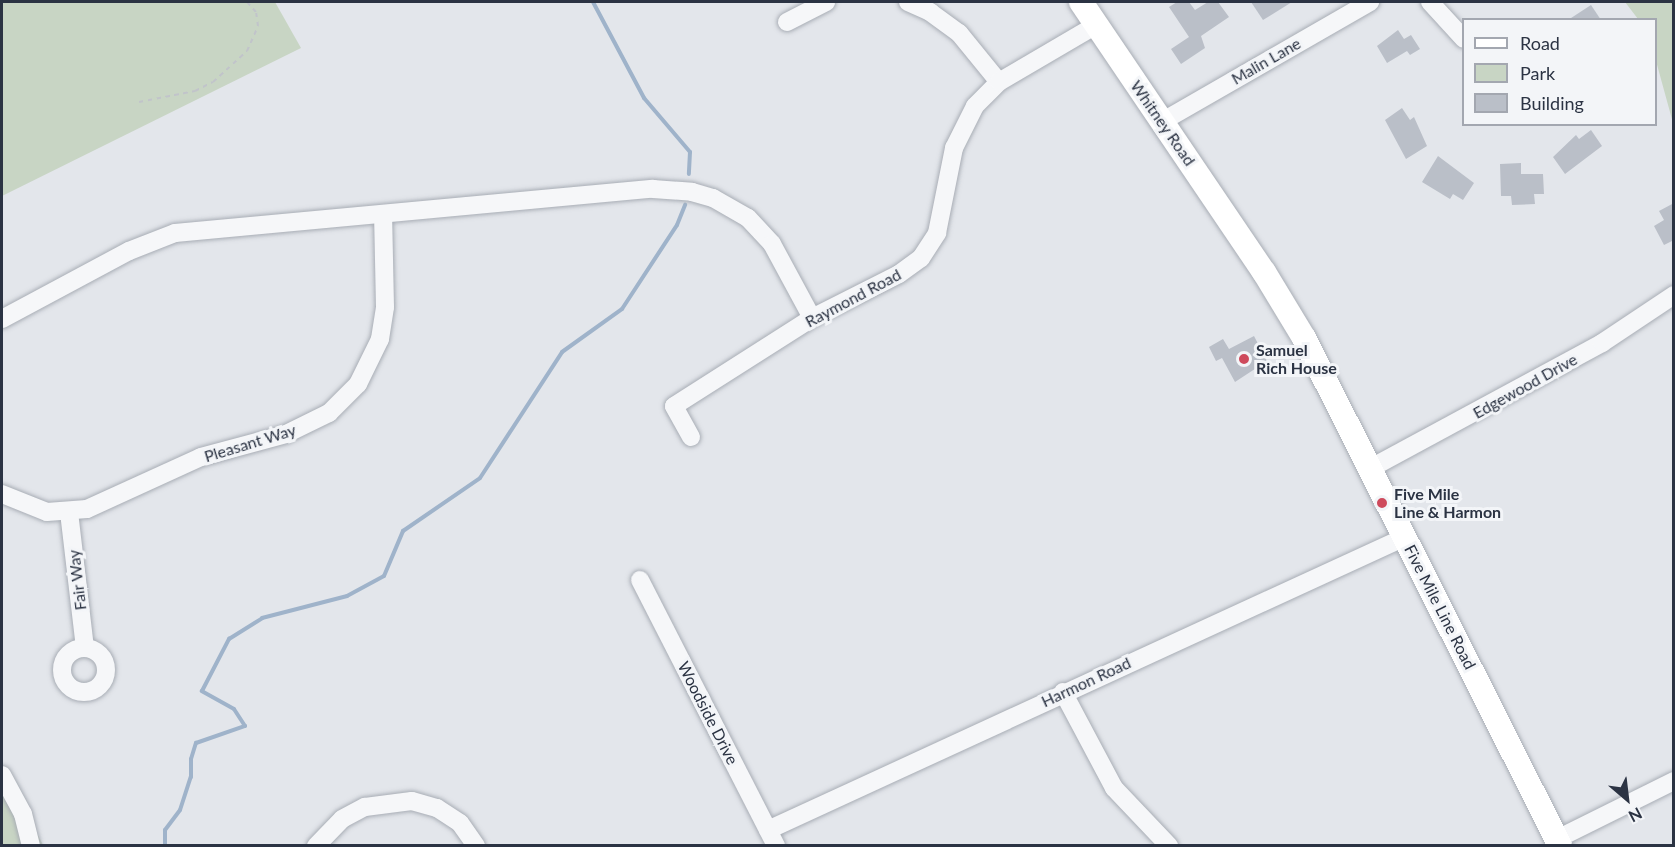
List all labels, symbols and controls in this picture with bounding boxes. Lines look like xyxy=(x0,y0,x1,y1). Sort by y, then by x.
legend xyxy=(1462,18,1657,126)
text: Road xyxy=(1520,32,1560,54)
street label: Malin Lane xyxy=(1228,33,1304,89)
text: Park xyxy=(1520,62,1555,84)
street label: Whitney Road xyxy=(1126,77,1200,169)
text: Building xyxy=(1520,92,1584,114)
street label: Raymond Road xyxy=(802,265,904,331)
place label: Samuel Rich House xyxy=(1256,340,1337,378)
street label: Edgewood Drive xyxy=(1470,349,1580,423)
marker: Samuel Rich House xyxy=(1237,352,1251,366)
street label: Pleasant Way xyxy=(202,420,298,466)
place label: Five Mile Line & Harmon xyxy=(1394,484,1501,522)
marker: Five Mile Line & Harmon xyxy=(1375,496,1389,510)
street label: Five Mile Line Road xyxy=(1400,541,1480,673)
street label: Fair Way xyxy=(64,548,90,612)
street label: Harmon Road xyxy=(1038,653,1134,711)
street label: Woodside Drive xyxy=(674,658,742,768)
north arrow xyxy=(1597,769,1657,829)
text: N xyxy=(1626,804,1646,827)

